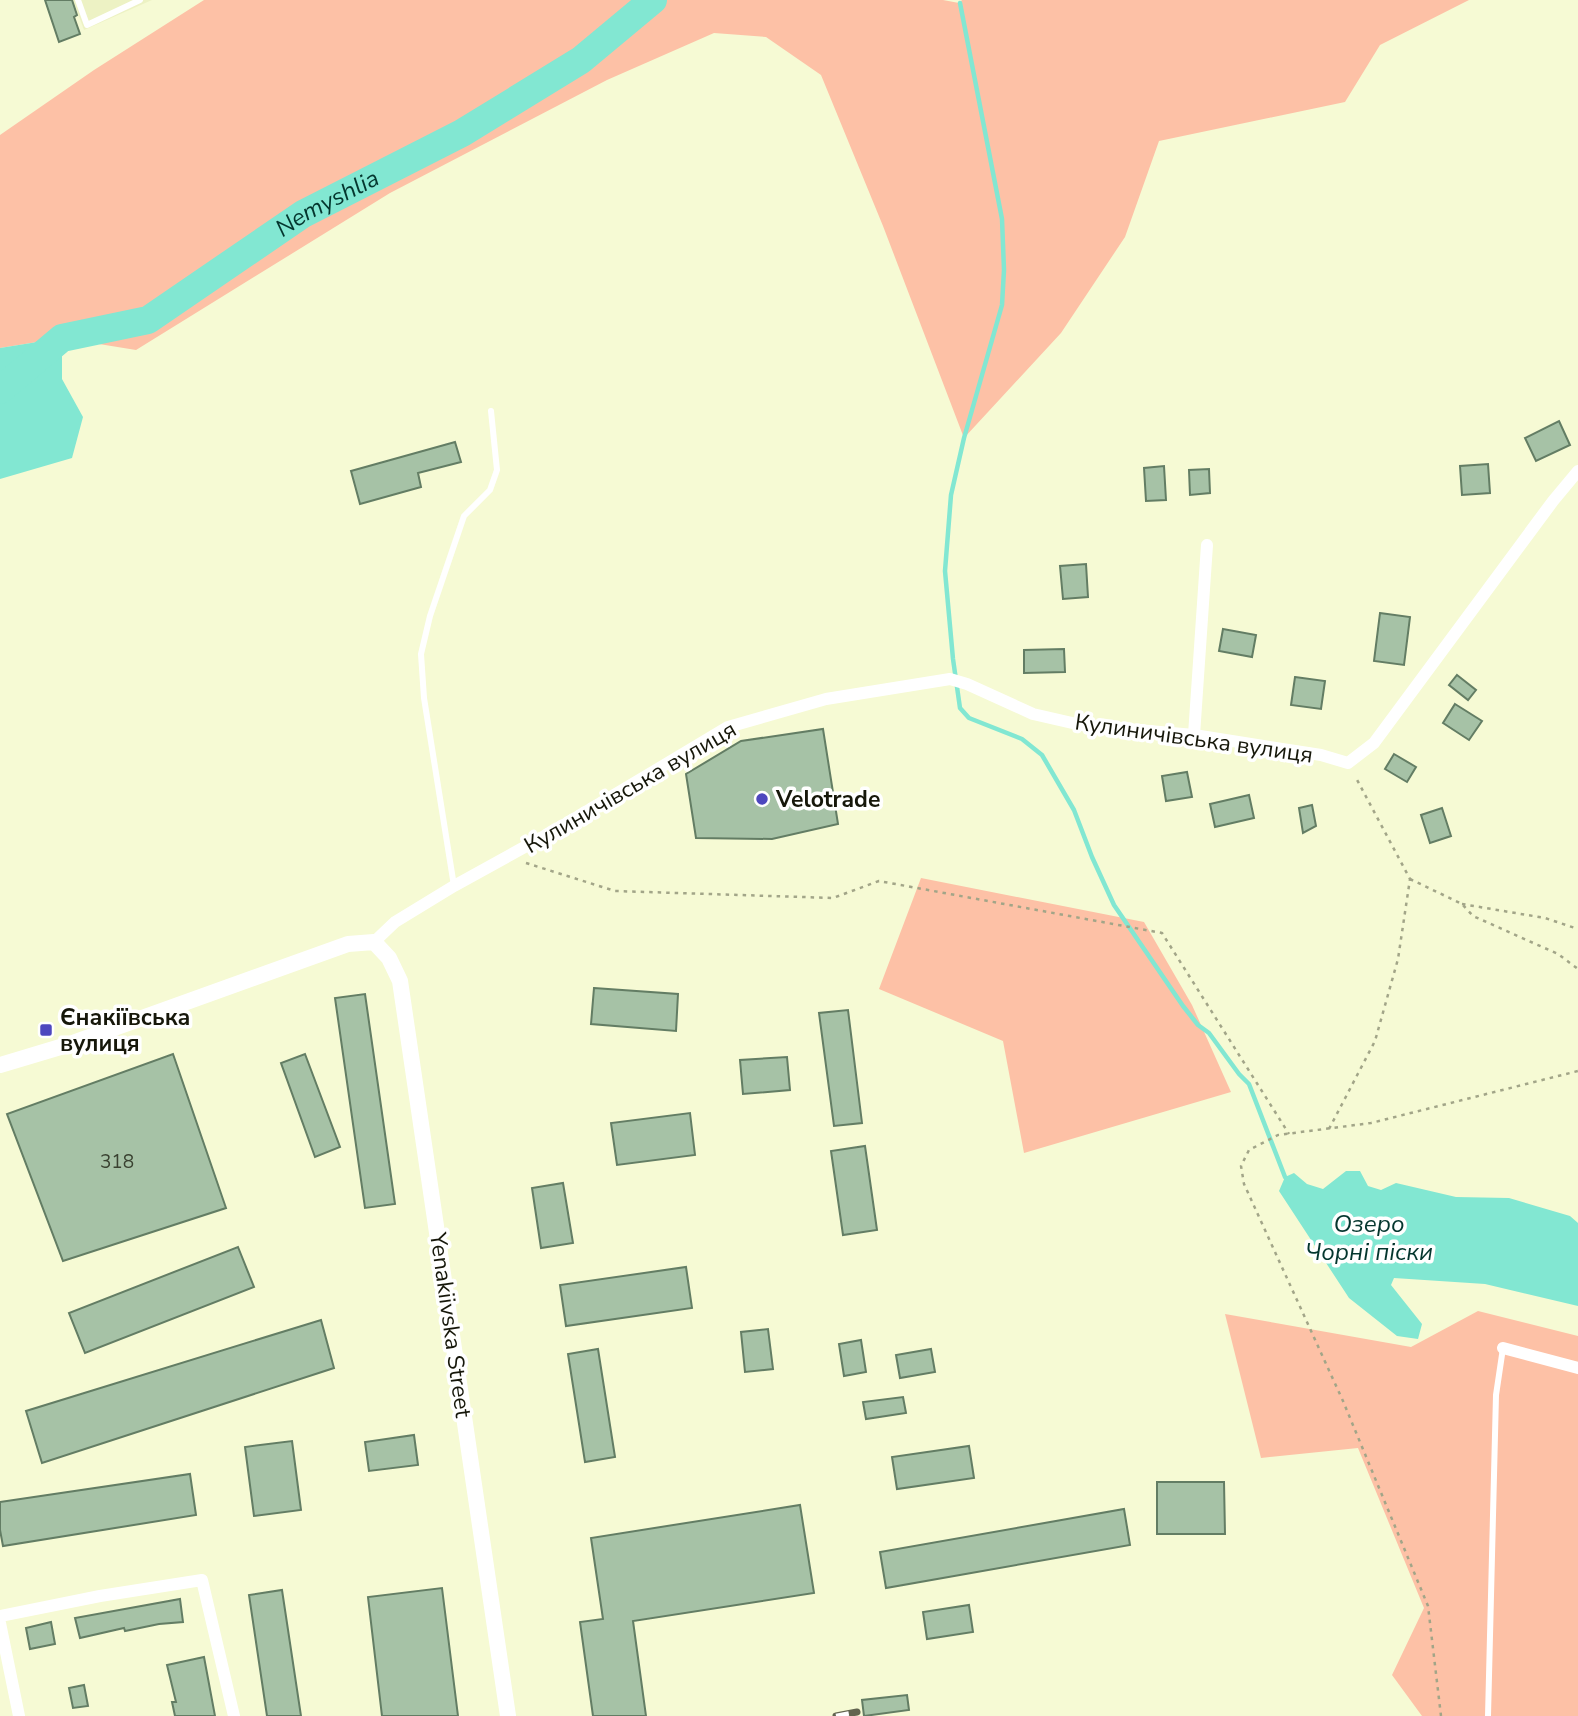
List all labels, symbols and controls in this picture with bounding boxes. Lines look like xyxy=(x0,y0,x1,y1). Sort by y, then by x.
water label: Nemyshlia xyxy=(269,162,384,244)
street label: Кулиничівська вулиця xyxy=(1073,706,1315,771)
street label: Кулиничівська вулиця xyxy=(518,714,742,861)
place label: Velotrade xyxy=(775,784,880,815)
marker: Velotrade xyxy=(754,791,770,807)
place label: Єнакіївська вулиця xyxy=(60,1002,190,1059)
marker: Єнакіївська вулиця xyxy=(38,1022,54,1038)
house number: 318 xyxy=(100,1149,134,1175)
water label: Озеро Чорні піски xyxy=(1305,1208,1433,1268)
street label: Yenakiivska Street xyxy=(422,1230,479,1420)

